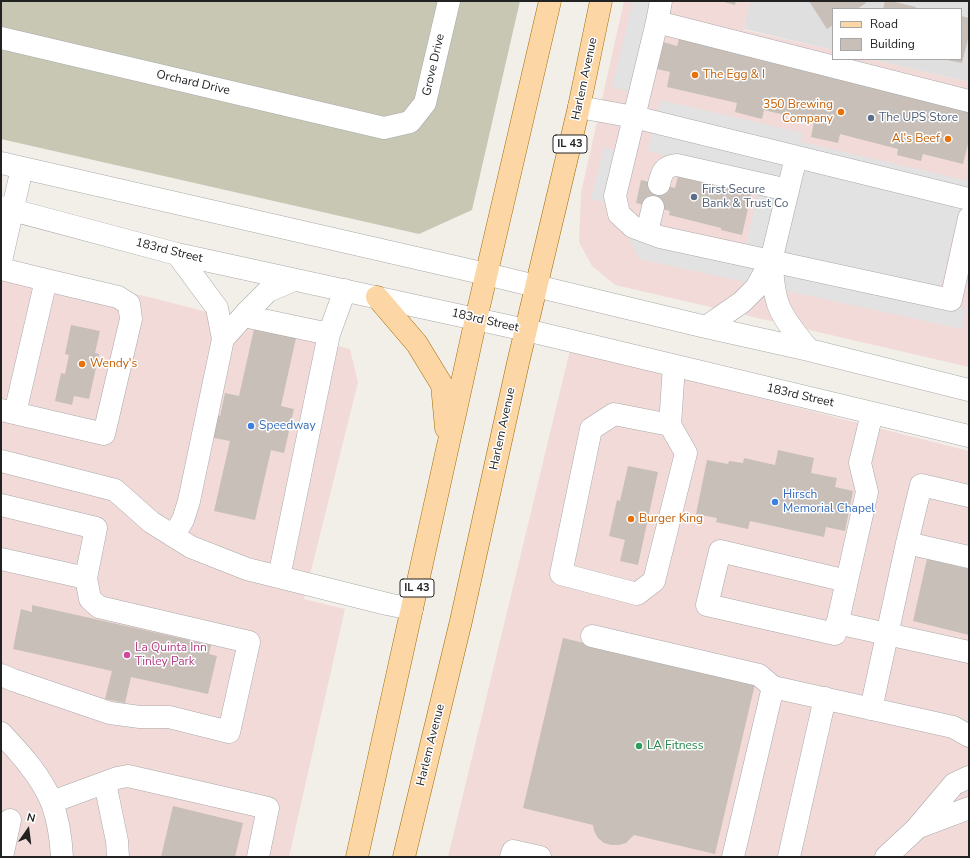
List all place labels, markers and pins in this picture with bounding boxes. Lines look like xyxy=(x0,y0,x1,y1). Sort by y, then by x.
place label: The Egg & I xyxy=(703,68,765,82)
marker: The Egg & I xyxy=(690,70,700,80)
place label: 350 Brewing Company xyxy=(763,98,833,126)
marker: 350 Brewing Company xyxy=(836,107,846,117)
place label: The UPS Store xyxy=(879,111,958,125)
marker: The UPS Store xyxy=(866,113,876,123)
place label: Al's Beef xyxy=(892,132,940,146)
marker: Al's Beef xyxy=(943,134,953,144)
place label: First Secure Bank & Trust Co xyxy=(702,183,788,211)
marker: First Secure Bank & Trust Co xyxy=(689,192,699,202)
place label: Wendy's xyxy=(90,357,137,371)
marker: Wendy's xyxy=(77,359,87,369)
place label: Speedway xyxy=(259,419,316,433)
marker: Speedway xyxy=(246,421,256,431)
place label: Hirsch Memorial Chapel xyxy=(783,488,875,516)
marker: Hirsch Memorial Chapel xyxy=(770,497,780,507)
place label: Burger King xyxy=(639,512,703,526)
marker: Burger King xyxy=(626,514,636,524)
place label: La Quinta Inn Tinley Park xyxy=(135,641,207,669)
marker: La Quinta Inn Tinley Park xyxy=(122,650,132,660)
place label: LA Fitness xyxy=(647,739,703,753)
marker: LA Fitness xyxy=(634,741,644,751)

